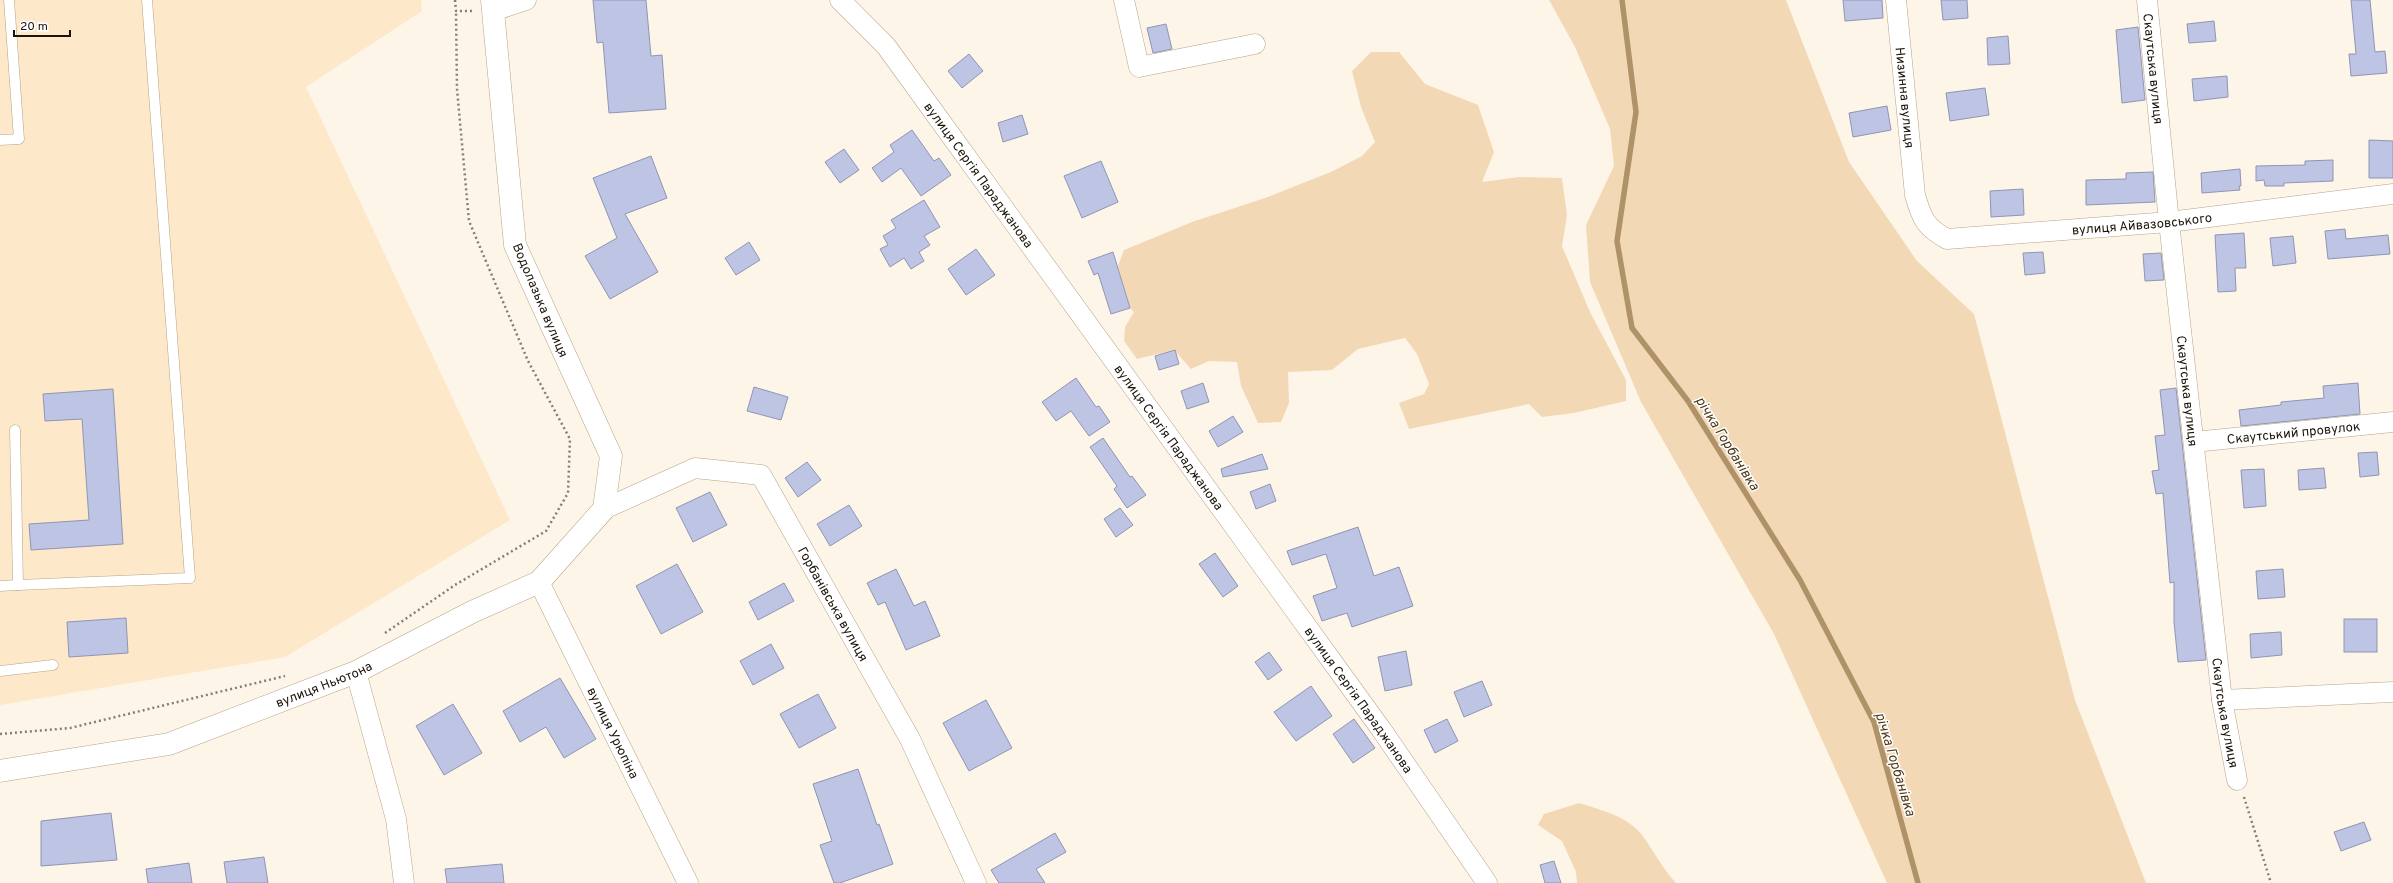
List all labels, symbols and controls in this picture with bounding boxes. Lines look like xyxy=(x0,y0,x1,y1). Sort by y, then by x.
scale bar xyxy=(14,12,70,38)
street label: Скаутська вулиця xyxy=(2138,13,2165,125)
text: 20 m xyxy=(20,19,48,35)
street label: Низинна вулиця xyxy=(1891,46,1916,149)
street label: вулиця Сергія Параджанова xyxy=(920,100,1036,252)
street label: вулиця Айвазовського xyxy=(2071,211,2213,239)
street label: Водолазька вулиця xyxy=(508,241,570,360)
street label: Скаутська вулиця xyxy=(2172,335,2200,447)
street label: вулиця Сергія Параджанова xyxy=(1110,362,1226,514)
water label: річка Горбанівка xyxy=(1691,394,1763,495)
street label: Скаутський провулок xyxy=(2226,419,2361,449)
street label: Горбанівська вулиця xyxy=(793,545,871,665)
street label: вулиця Сергія Параджанова xyxy=(1300,625,1415,777)
street label: Скаутська вулиця xyxy=(2207,657,2241,769)
street label: вулиця Ньютона xyxy=(274,659,375,712)
street label: вулиця Урюпіна xyxy=(582,685,641,782)
water label: річка Горбанівка xyxy=(1871,710,1919,819)

